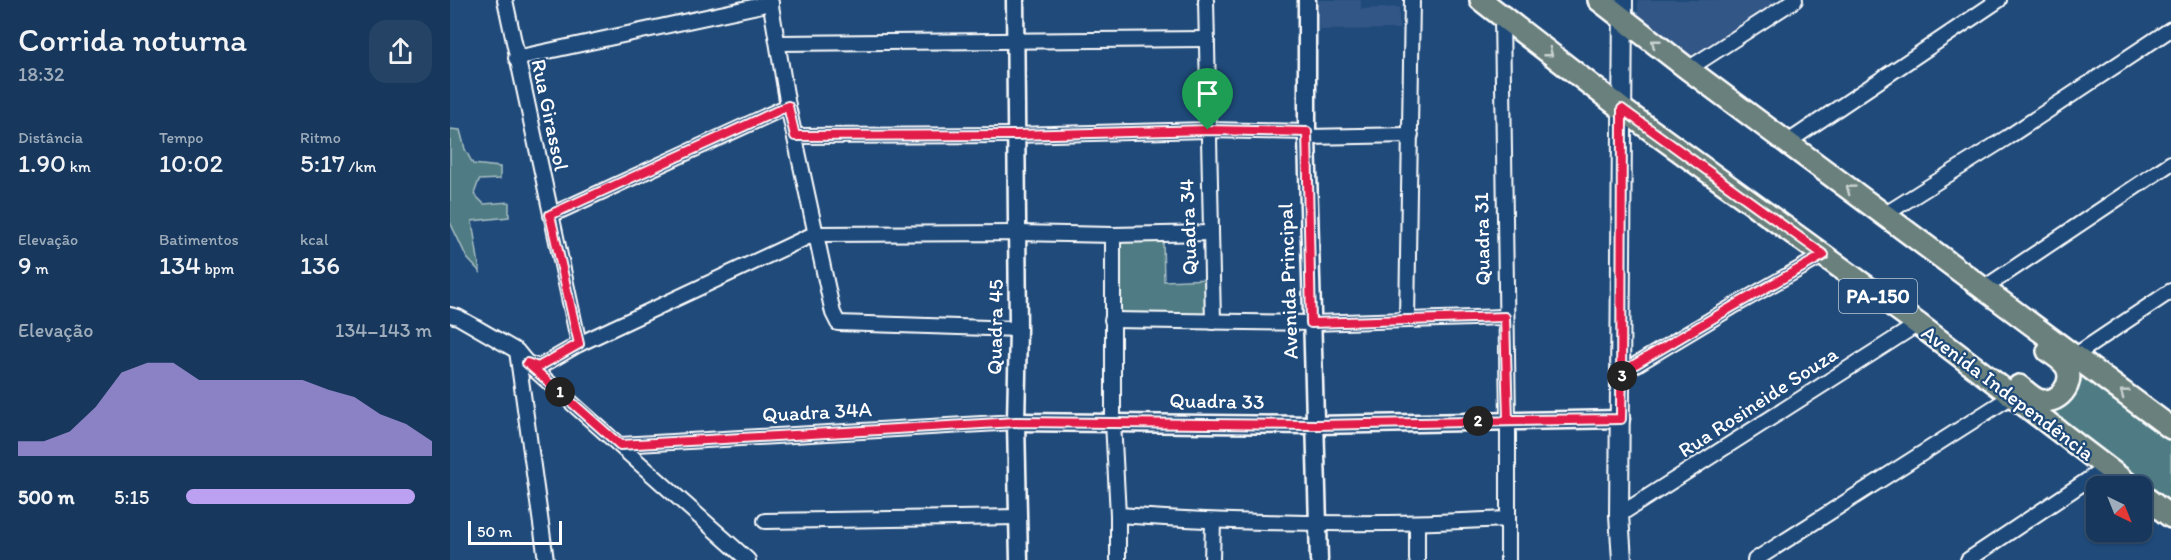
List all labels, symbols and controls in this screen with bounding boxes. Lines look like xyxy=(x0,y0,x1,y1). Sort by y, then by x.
text: Corrida noturna xyxy=(18,20,247,59)
button: share xyxy=(369,20,432,83)
one-way arrow xyxy=(1651,40,1662,51)
one-way arrow xyxy=(1542,45,1553,56)
street label: Rua Girassol xyxy=(526,57,575,173)
text: 18:32 xyxy=(18,62,65,86)
pin xyxy=(1182,68,1233,130)
icon: arrive xyxy=(1191,77,1224,110)
text: Distância xyxy=(18,128,83,147)
text: Tempo xyxy=(159,128,204,147)
text: Ritmo xyxy=(300,128,341,147)
text: 1.90 xyxy=(18,147,66,179)
text: 10:02 xyxy=(159,147,223,179)
text: 5:17 xyxy=(300,147,345,179)
text: km xyxy=(66,157,91,176)
text: /km xyxy=(345,157,376,176)
street label: Quadra 34 xyxy=(1173,178,1202,276)
one-way arrow xyxy=(1845,185,1856,196)
street label: Quadra 31 xyxy=(1468,192,1495,286)
street label: Avenida Principal xyxy=(1272,202,1303,360)
text: Elevação xyxy=(18,230,78,249)
text: Batimentos xyxy=(159,230,239,249)
text: kcal xyxy=(300,230,328,249)
text: 9 xyxy=(18,249,32,281)
text: 134 xyxy=(159,249,201,281)
text: 136 xyxy=(300,249,340,281)
text: m xyxy=(32,259,49,278)
text: bpm xyxy=(201,259,234,278)
street label: Quadra 45 xyxy=(981,279,1008,375)
road number: PA-150 xyxy=(1839,279,1917,313)
text: Elevação xyxy=(18,318,93,342)
text: 134–143 m xyxy=(335,318,432,342)
street label: Avenida Independência xyxy=(1917,320,2100,466)
street label: Rua Rosineide Souza xyxy=(1673,341,1842,463)
pin: 3 xyxy=(1607,361,1637,391)
text: 3 xyxy=(1618,366,1626,385)
pin: 1 xyxy=(545,377,575,407)
text: 1 xyxy=(556,382,564,401)
street label: Quadra 33 xyxy=(1169,387,1265,414)
one-way arrow xyxy=(2120,389,2131,400)
street label: Quadra 34A xyxy=(761,396,873,427)
pin: 2 xyxy=(1463,406,1493,436)
text: 2 xyxy=(1474,411,1482,430)
north arrow xyxy=(2086,476,2152,542)
map controls xyxy=(2086,476,2152,542)
text: 500 m xyxy=(18,485,74,509)
text: 5:15 xyxy=(114,485,149,509)
scale bar xyxy=(468,518,562,546)
text: 50 m xyxy=(477,522,512,541)

